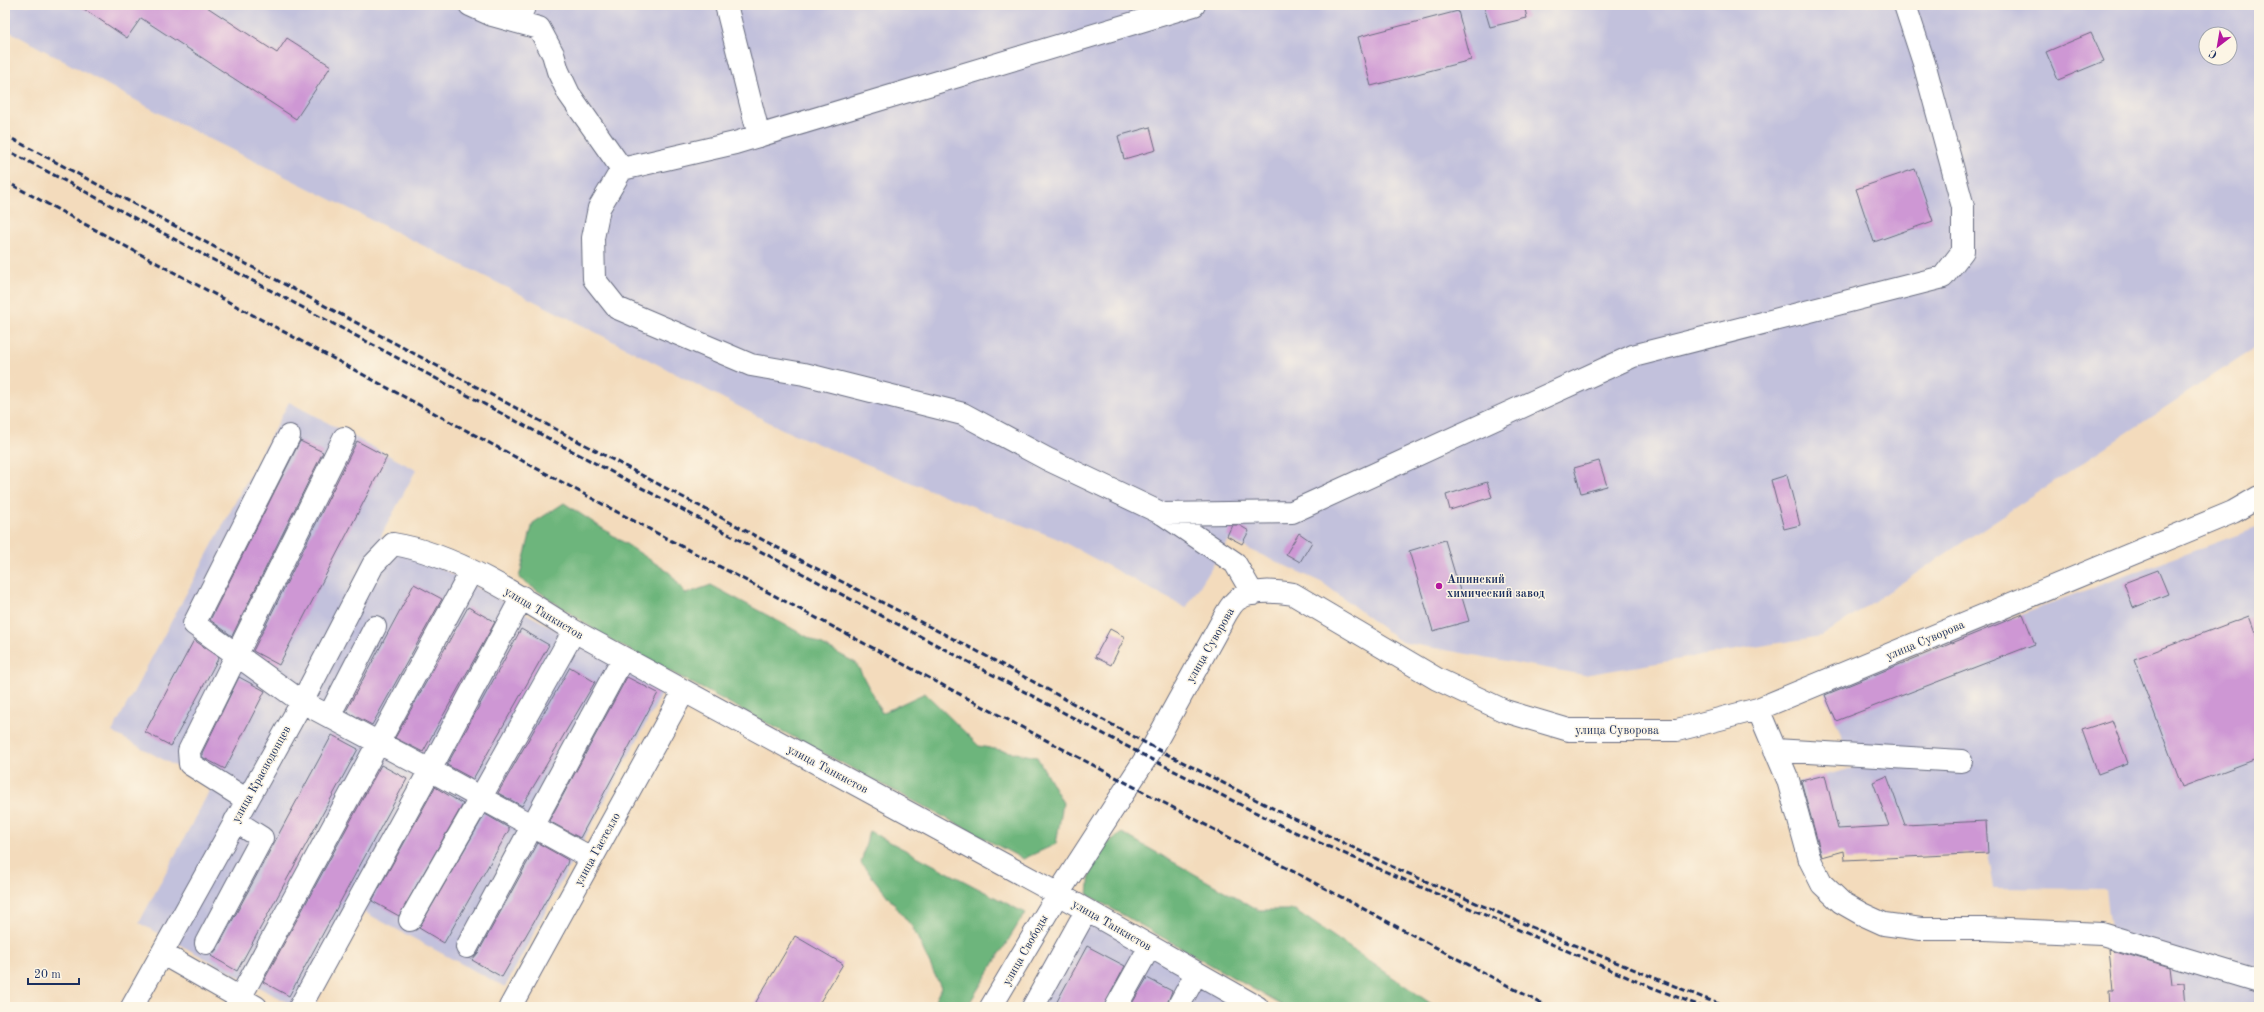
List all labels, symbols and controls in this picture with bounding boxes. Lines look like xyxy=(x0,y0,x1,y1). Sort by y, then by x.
north arrow xyxy=(2198,26,2238,66)
text: С xyxy=(2208,47,2220,60)
place label: Ашинский химический завод xyxy=(1447,574,1545,600)
marker: Ашинский химический завод xyxy=(1434,581,1444,591)
street label: улица Танкистов xyxy=(502,586,585,642)
street label: улица Суворова xyxy=(1185,606,1237,685)
street label: улица Суворова xyxy=(1884,619,1966,663)
street label: улица Краснодонцев xyxy=(230,724,294,825)
street label: улица Суворова xyxy=(1575,725,1659,737)
street label: улица Танкистов xyxy=(785,744,870,796)
street label: улица Гастелло xyxy=(573,811,623,888)
street label: улица Танкистов xyxy=(1070,898,1154,954)
street label: улица Свободы xyxy=(1001,913,1051,988)
scale bar xyxy=(28,960,79,986)
text: 20 m xyxy=(34,969,61,981)

